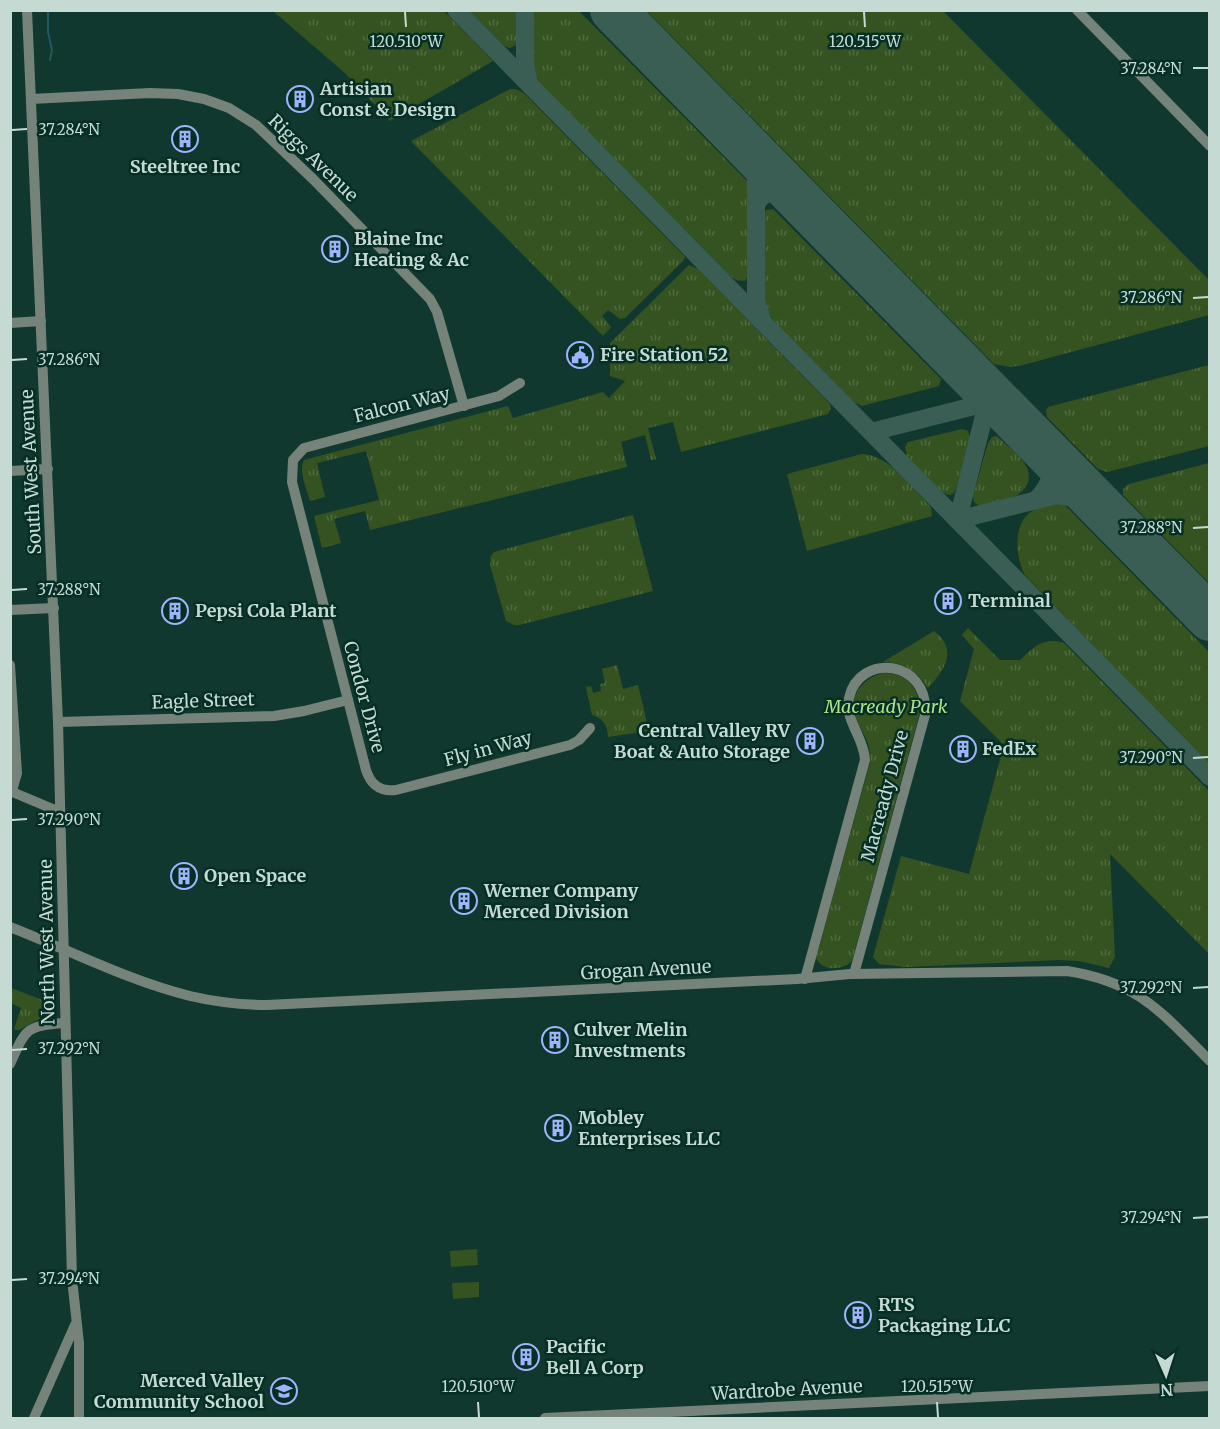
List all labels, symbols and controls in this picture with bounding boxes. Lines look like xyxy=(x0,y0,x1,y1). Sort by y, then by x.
text: 120.510°W xyxy=(370,32,443,51)
text: 120.515°W xyxy=(829,32,902,51)
text: 37.284°N xyxy=(1120,59,1182,78)
place label: Artisian Const & Design xyxy=(319,77,456,121)
building icon: Artisian Const & Design xyxy=(285,84,315,114)
street label: Riggs Avenue xyxy=(264,109,363,206)
text: 37.284°N xyxy=(38,120,100,139)
building icon: Steeltree Inc xyxy=(170,124,200,154)
place label: Steeltree Inc xyxy=(130,155,240,178)
place label: Blaine Inc Heating & Ac xyxy=(354,227,469,271)
building icon: Blaine Inc Heating & Ac xyxy=(320,234,350,264)
text: 37.286°N xyxy=(1120,288,1182,307)
public building icon: Fire Station 52 xyxy=(565,340,595,370)
place label: Fire Station 52 xyxy=(600,343,728,366)
text: 37.286°N xyxy=(38,350,100,369)
street label: Falcon Way xyxy=(351,381,453,428)
street label: South West Avenue xyxy=(15,389,46,555)
text: 37.288°N xyxy=(1119,518,1183,537)
text: 37.288°N xyxy=(37,580,101,599)
building icon: Terminal xyxy=(933,586,963,616)
place label: Terminal xyxy=(968,589,1051,612)
building icon: Pepsi Cola Plant xyxy=(160,596,190,626)
place label: Pepsi Cola Plant xyxy=(195,599,337,622)
street label: Condor Drive xyxy=(339,639,390,755)
street label: Eagle Street xyxy=(151,687,255,714)
park label: Macready Park xyxy=(823,695,948,718)
place label: Central Valley RV Boat & Auto Storage xyxy=(614,719,791,763)
street label: Fly in Way xyxy=(441,726,535,771)
building icon: Central Valley RV Boat & Auto Storage xyxy=(795,726,825,756)
street label: Macready Drive xyxy=(856,727,913,864)
building icon: FedEx xyxy=(948,734,978,764)
place label: FedEx xyxy=(982,737,1036,760)
text: 37.290°N xyxy=(1119,748,1183,767)
text: 37.290°N xyxy=(37,810,101,829)
street label: North West Avenue xyxy=(34,859,59,1025)
building icon: Open Space xyxy=(169,861,199,891)
place label: Open Space xyxy=(204,864,306,887)
place label: Werner Company Merced Division xyxy=(483,879,639,923)
building icon: Werner Company Merced Division xyxy=(449,886,479,916)
street label: Grogan Avenue xyxy=(580,955,712,984)
text: 37.292°N xyxy=(1120,978,1183,997)
place label: Culver Melin Investments xyxy=(574,1018,687,1062)
building icon: Culver Melin Investments xyxy=(540,1025,570,1055)
text: 37.292°N xyxy=(38,1039,101,1058)
place label: Mobley Enterprises LLC xyxy=(578,1106,720,1150)
building icon: Mobley Enterprises LLC xyxy=(543,1113,573,1143)
text: 37.294°N xyxy=(1120,1208,1182,1227)
text: 37.294°N xyxy=(38,1269,100,1288)
place label: RTS Packaging LLC xyxy=(878,1293,1011,1337)
building icon: RTS Packaging LLC xyxy=(843,1300,873,1330)
place label: Pacific Bell A Corp xyxy=(546,1335,644,1379)
building icon: Pacific Bell A Corp xyxy=(511,1342,541,1372)
north arrow xyxy=(1136,1345,1196,1405)
place label: Merced Valley Community School xyxy=(94,1369,264,1413)
street label: Wardrobe Avenue xyxy=(710,1374,863,1405)
school or university icon: Merced Valley Community School xyxy=(269,1376,299,1406)
text: 120.510°W xyxy=(442,1377,515,1396)
text: 120.515°W xyxy=(901,1377,974,1396)
text: N xyxy=(1160,1380,1174,1400)

